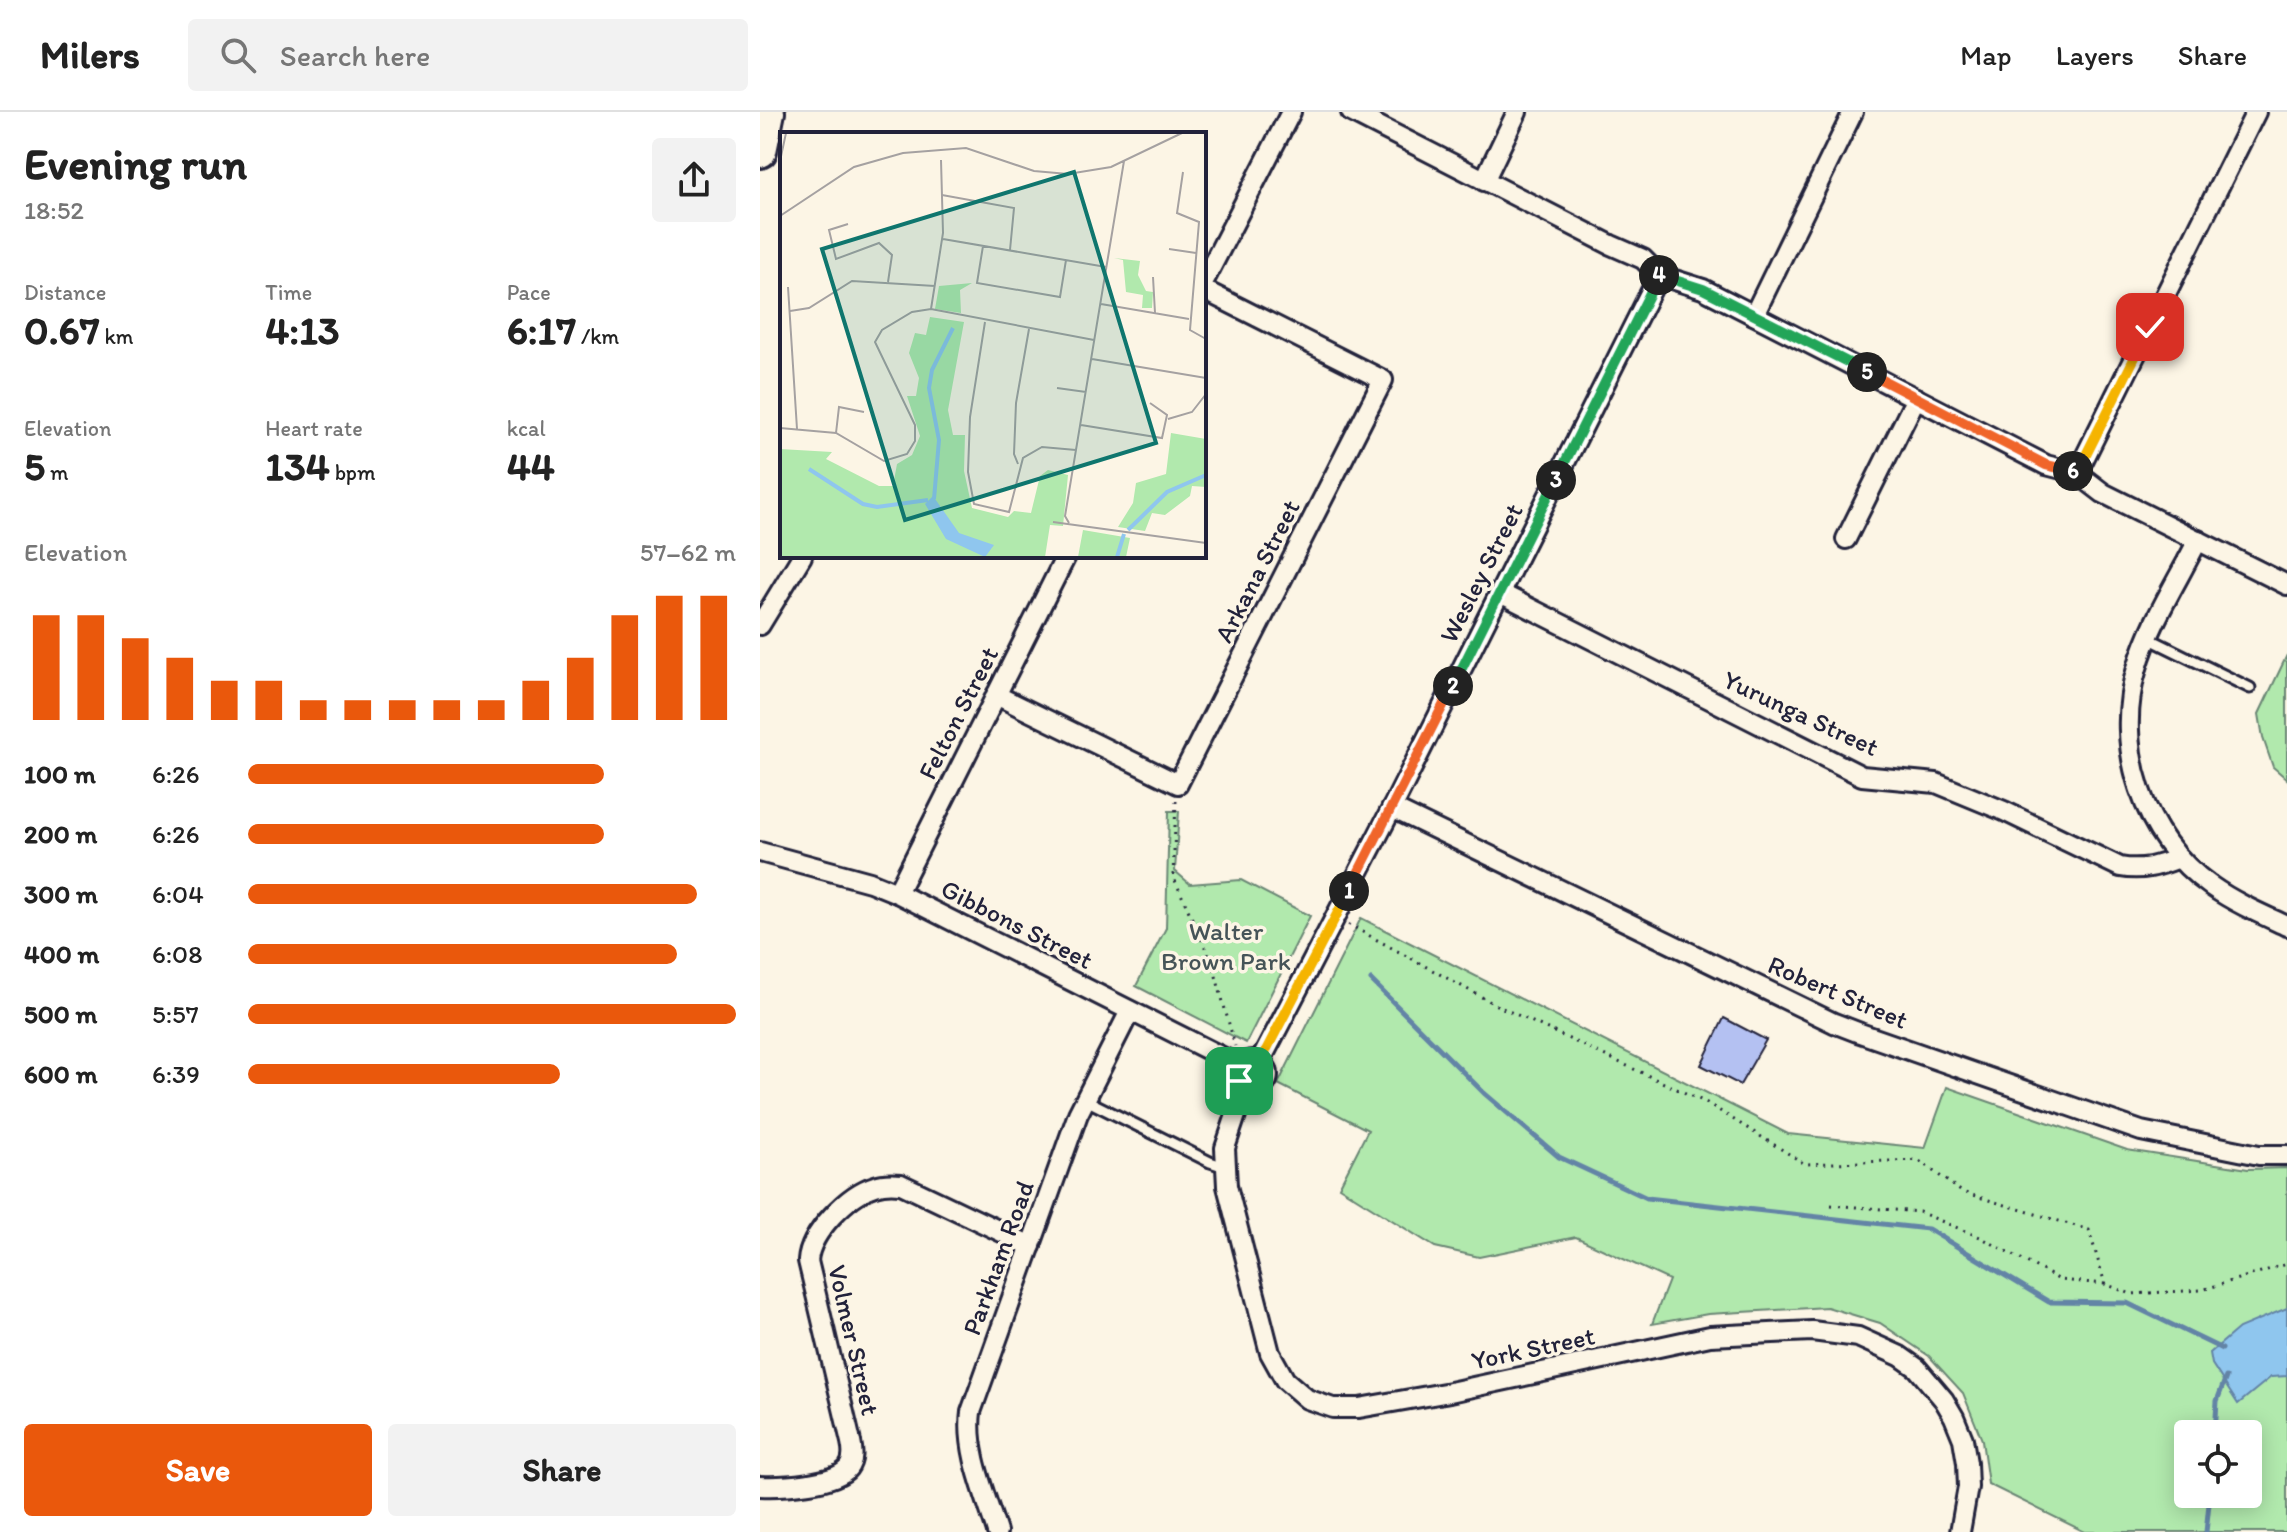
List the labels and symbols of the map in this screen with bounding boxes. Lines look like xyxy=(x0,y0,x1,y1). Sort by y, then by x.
inset map xyxy=(780,132,1206,558)
pin: 4 xyxy=(1639,255,1679,295)
pin xyxy=(2116,293,2184,361)
pin: 5 xyxy=(1847,352,1887,392)
pin: 6 xyxy=(2053,451,2093,491)
pin: 3 xyxy=(1536,460,1576,500)
street label: Arkana Street xyxy=(1207,494,1307,648)
street label: Wesley Street xyxy=(1432,498,1530,648)
street label: Felton Street xyxy=(911,641,1005,785)
street label: Yurunga Street xyxy=(1718,663,1884,763)
pin: 2 xyxy=(1433,666,1473,706)
pin: 1 xyxy=(1329,871,1369,911)
street label: Gibbons Street xyxy=(936,872,1098,976)
park label: Walter Brown Park xyxy=(1161,915,1291,977)
street label: Robert Street xyxy=(1763,948,1913,1036)
pin xyxy=(1205,1047,1273,1115)
street label: Parkham Road xyxy=(955,1176,1041,1340)
street label: Volmer Street xyxy=(821,1262,887,1418)
street label: York Street xyxy=(1469,1319,1598,1377)

